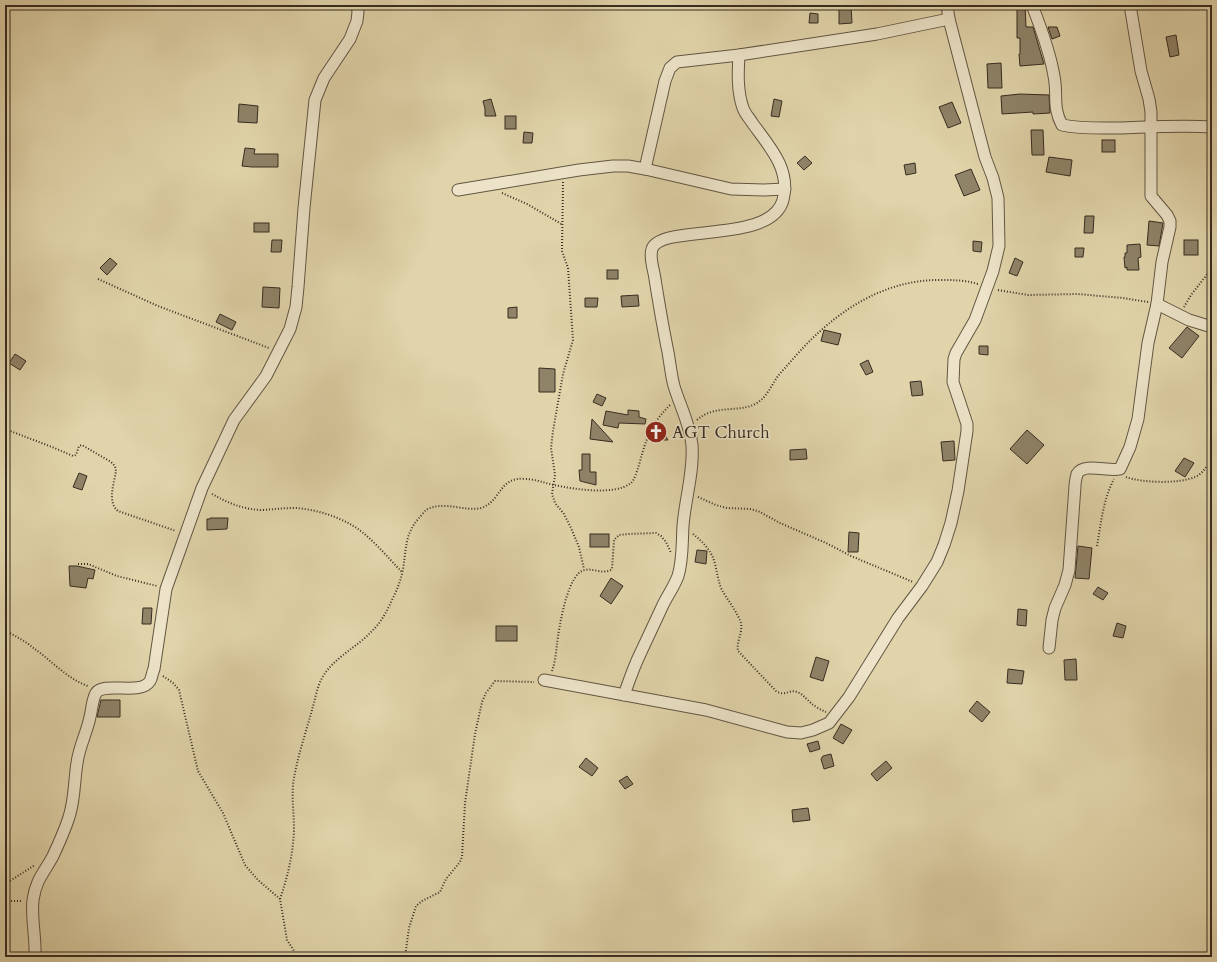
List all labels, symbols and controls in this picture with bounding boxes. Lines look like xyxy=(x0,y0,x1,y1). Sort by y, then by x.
church icon: AGT Church xyxy=(643,419,669,445)
place label: AGT Church xyxy=(672,421,770,444)

